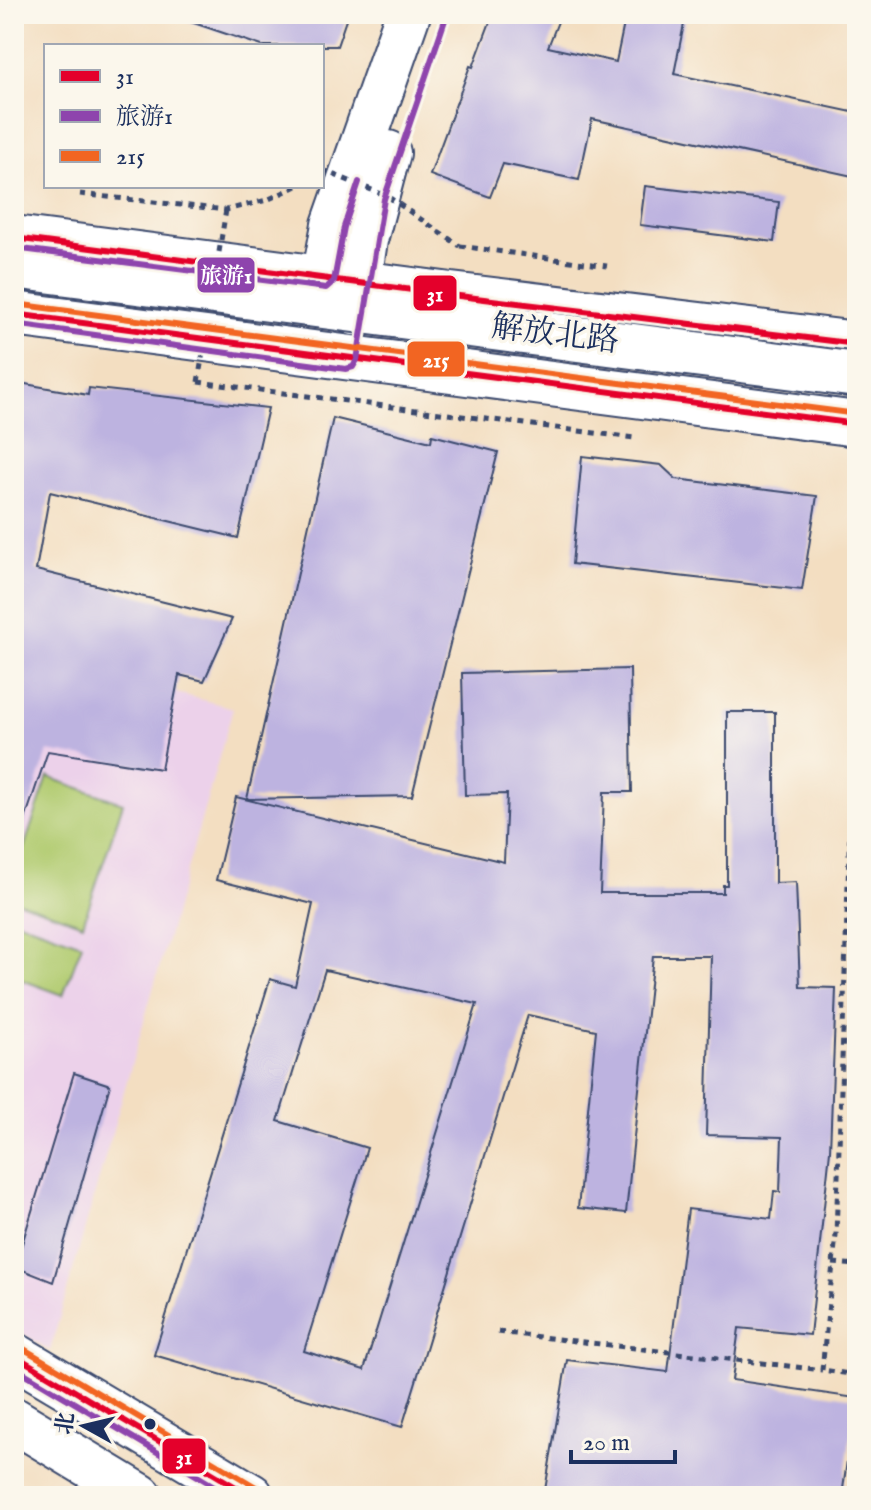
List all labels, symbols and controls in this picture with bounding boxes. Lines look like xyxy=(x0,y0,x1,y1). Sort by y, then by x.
legend xyxy=(44,44,324,188)
text: 31 xyxy=(116,62,134,93)
text: 旅游1 xyxy=(116,102,173,133)
text: 215 xyxy=(116,142,145,173)
line badge: 旅游1 xyxy=(196,256,256,294)
text: 旅游1 xyxy=(200,263,252,291)
line badge: 31 xyxy=(412,274,458,312)
text: 31 xyxy=(427,281,443,309)
street label: 解放北路 xyxy=(489,307,621,363)
line badge: 215 xyxy=(406,340,466,378)
text: 215 xyxy=(423,347,449,375)
north arrow xyxy=(44,1386,124,1466)
text: 北 xyxy=(51,1411,82,1436)
scale bar xyxy=(571,1414,675,1464)
unlabelled marker xyxy=(142,1416,158,1432)
text: 20 m xyxy=(583,1428,630,1459)
line badge: 31 xyxy=(161,1437,207,1475)
text: 31 xyxy=(176,1444,192,1472)

